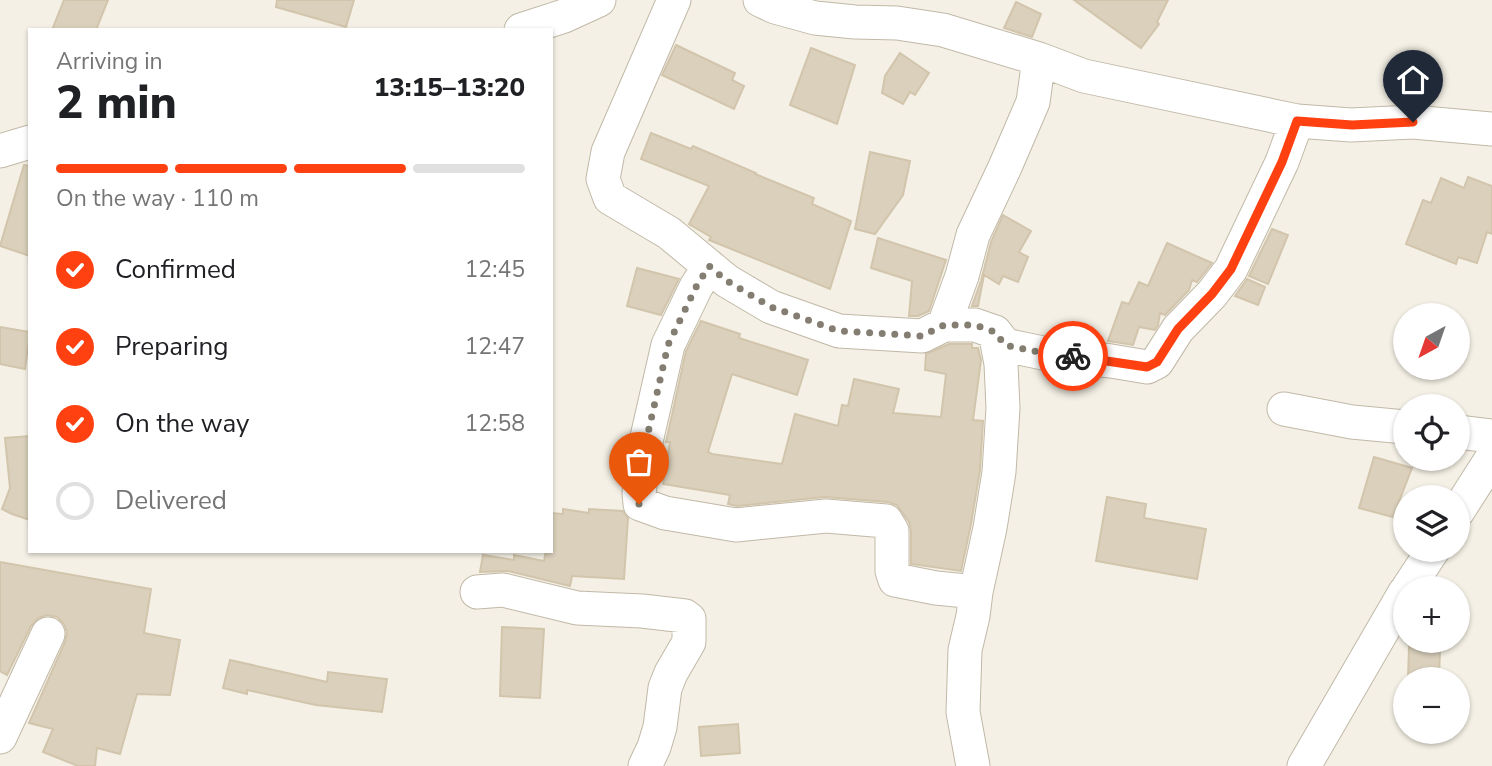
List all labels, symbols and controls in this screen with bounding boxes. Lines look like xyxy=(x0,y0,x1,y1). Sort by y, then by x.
text: Arriving in xyxy=(56,46,163,77)
pin xyxy=(1383,50,1443,122)
icon: home xyxy=(1394,61,1432,99)
text: 13:15–13:20 xyxy=(374,70,525,105)
text: 2 min xyxy=(56,71,177,134)
text: On the way · 110 m xyxy=(56,183,259,214)
icon: check xyxy=(56,251,94,289)
text: Confirmed xyxy=(115,252,236,287)
text: 12:45 xyxy=(465,254,525,285)
north arrow xyxy=(1393,303,1470,380)
map controls xyxy=(1393,303,1470,744)
courier xyxy=(1038,321,1108,391)
icon: check xyxy=(56,328,94,366)
text: Preparing xyxy=(115,329,228,364)
text: 12:47 xyxy=(465,331,525,362)
icon: bike xyxy=(1054,337,1092,375)
button: locate xyxy=(1393,394,1470,471)
icon: check xyxy=(56,405,94,443)
text: On the way xyxy=(115,406,249,441)
text: 12:58 xyxy=(465,408,525,439)
pin xyxy=(609,432,669,504)
icon: bag xyxy=(620,443,658,481)
text: Delivered xyxy=(115,483,227,518)
button: layers xyxy=(1393,485,1470,562)
button: + xyxy=(1393,576,1470,653)
button: − xyxy=(1393,667,1470,744)

